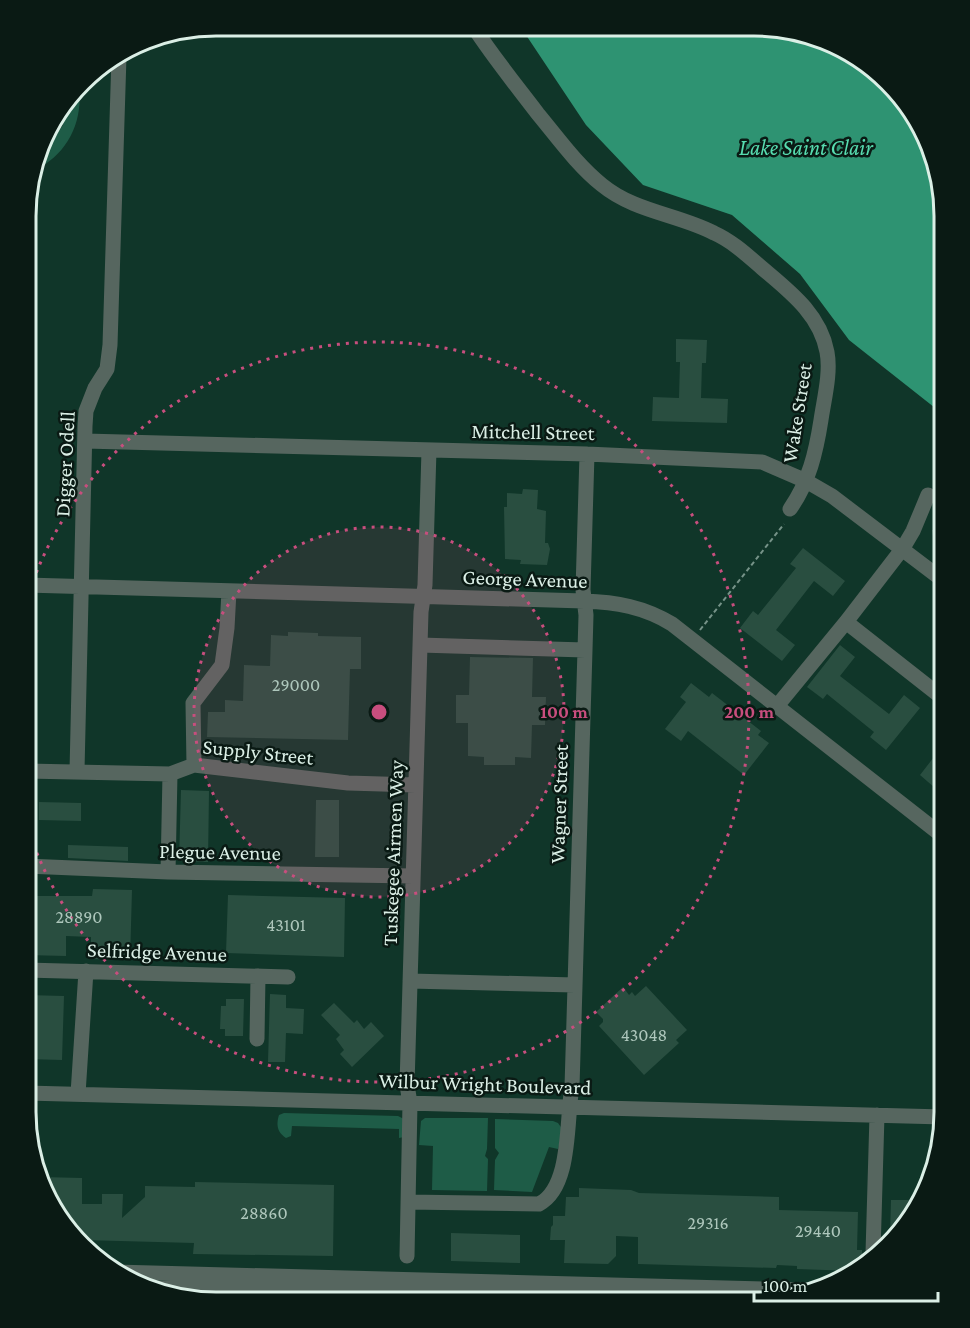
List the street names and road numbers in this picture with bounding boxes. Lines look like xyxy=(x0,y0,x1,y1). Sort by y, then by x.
street label: Wake Street xyxy=(777,361,817,464)
street label: Digger Odell xyxy=(50,411,80,517)
street label: Mitchell Street xyxy=(471,419,596,445)
street label: George Avenue xyxy=(462,565,588,593)
street label: Supply Street xyxy=(201,734,316,770)
street label: Wagner Street xyxy=(545,743,573,864)
street label: Tuskegee Airmen Way xyxy=(378,759,408,946)
street label: Plegue Avenue xyxy=(159,839,281,865)
street label: Selfridge Avenue xyxy=(87,938,227,966)
street label: Wilbur Wright Boulevard xyxy=(378,1068,592,1100)

